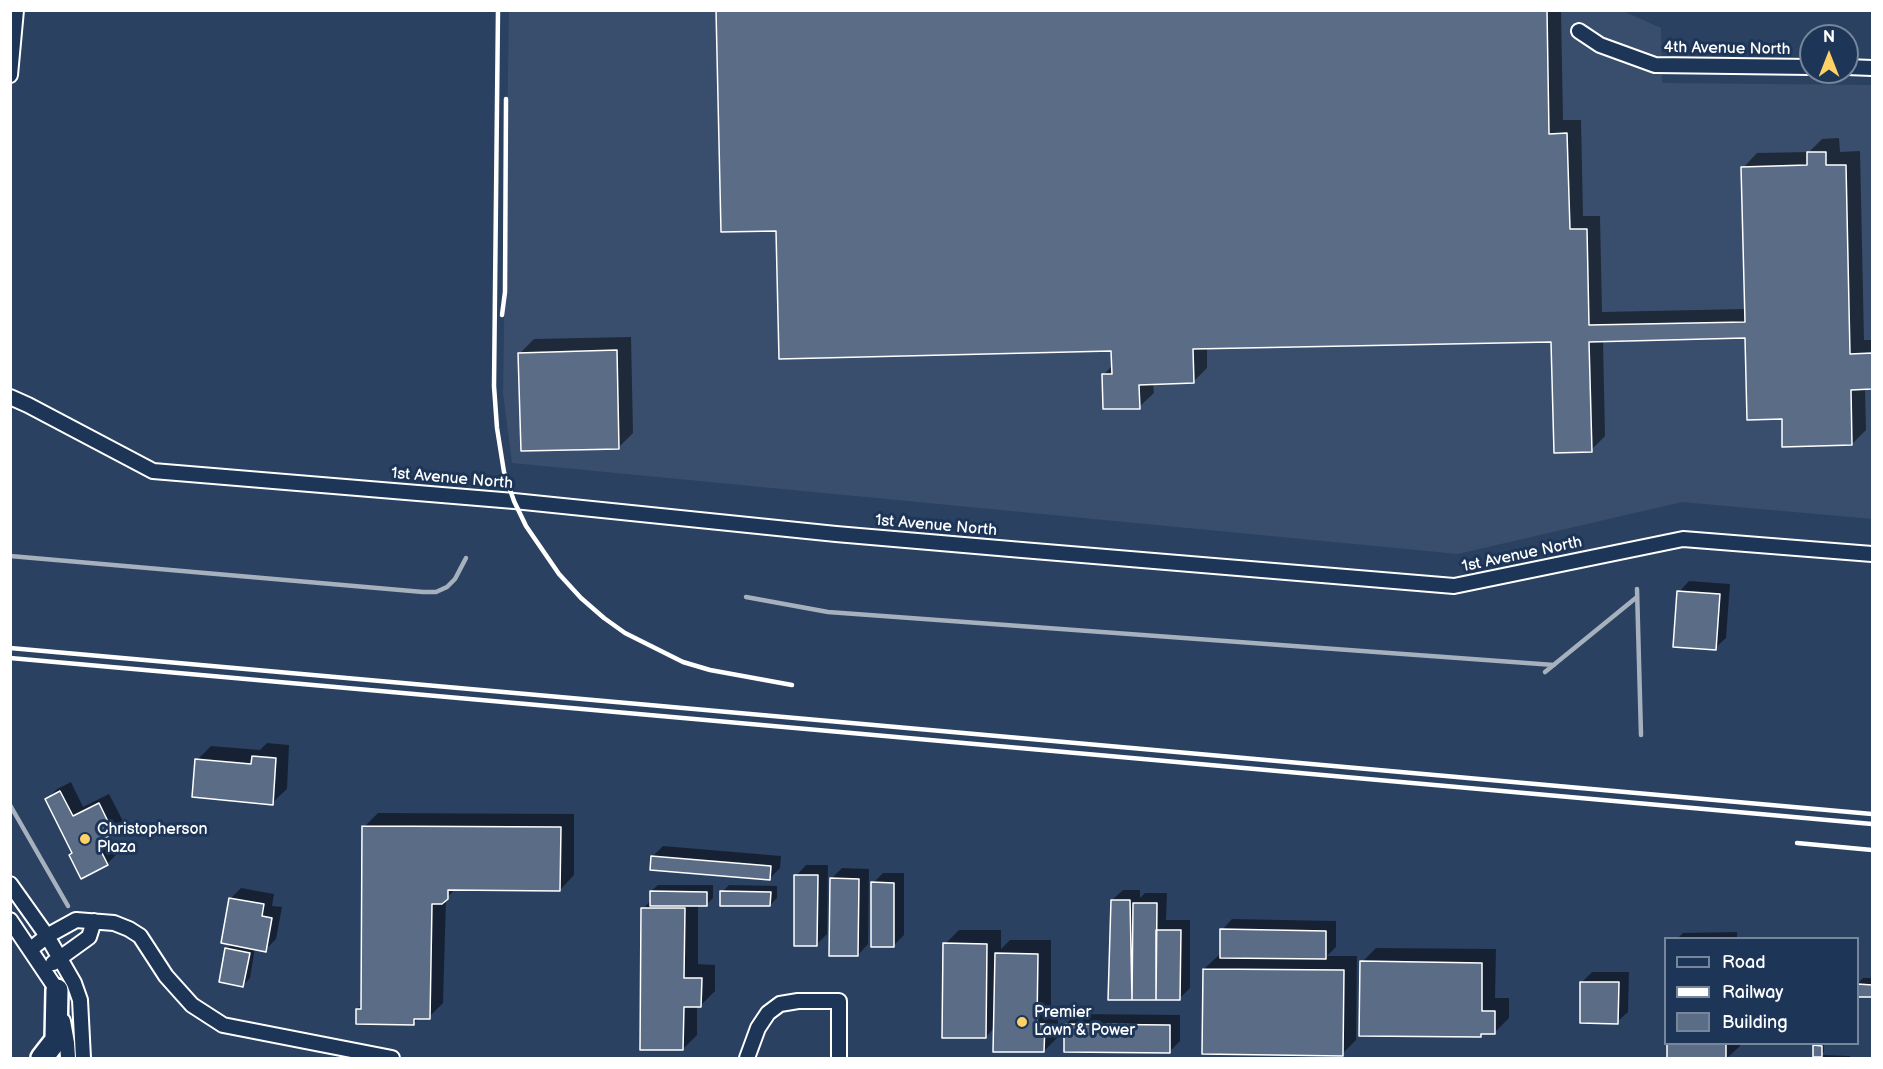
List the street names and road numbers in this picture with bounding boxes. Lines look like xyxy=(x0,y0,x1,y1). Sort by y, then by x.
street label: 4th Avenue North xyxy=(1663,38,1791,60)
street label: 1st Avenue North xyxy=(390,464,514,494)
street label: 1st Avenue North xyxy=(874,511,998,541)
street label: 1st Avenue North xyxy=(1460,533,1584,577)

